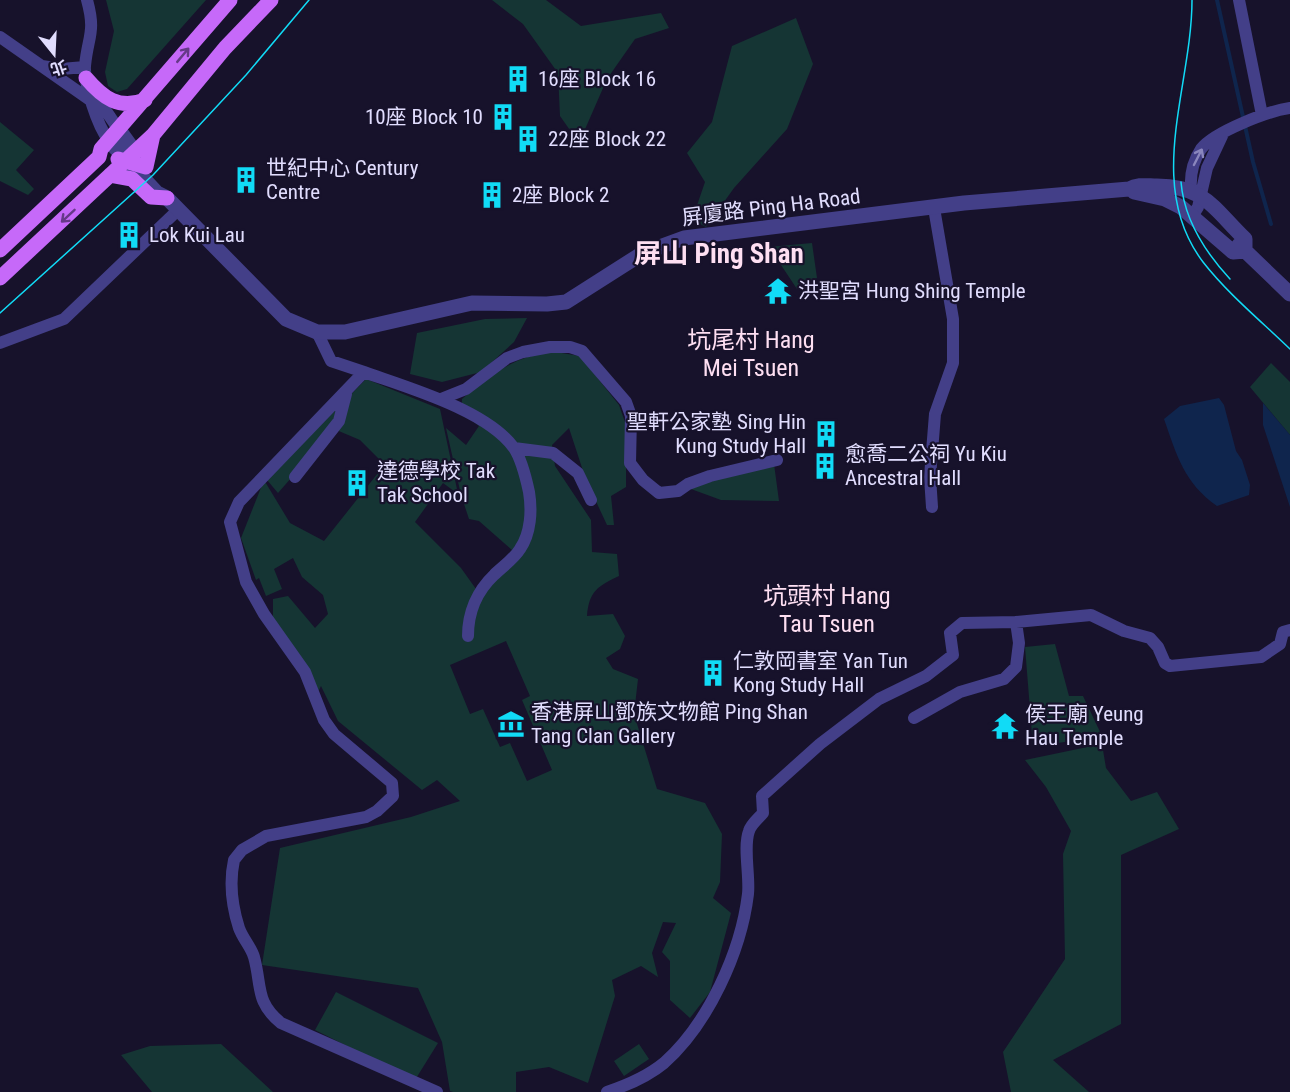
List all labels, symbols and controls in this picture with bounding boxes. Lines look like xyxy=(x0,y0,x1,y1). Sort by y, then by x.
north arrow xyxy=(24,24,84,84)
one-way arrow xyxy=(176,48,190,63)
text: 北 xyxy=(48,56,69,79)
building icon: 16座 Block 16 xyxy=(503,64,533,94)
place label: 16座 Block 16 xyxy=(538,67,656,91)
building icon: 10座 Block 10 xyxy=(488,102,518,132)
place label: 10座 Block 10 xyxy=(365,105,483,129)
building icon: 22座 Block 22 xyxy=(513,124,543,154)
place label: 22座 Block 22 xyxy=(548,127,666,151)
one-way arrow xyxy=(1192,149,1204,166)
place label: 世紀中心 Century Centre xyxy=(266,156,419,204)
building icon: 世紀中心 Century Centre xyxy=(231,165,261,195)
building icon: 2座 Block 2 xyxy=(477,180,507,210)
place label: 2座 Block 2 xyxy=(512,183,609,207)
street label: 屏廈路 Ping Ha Road xyxy=(680,184,862,230)
one-way arrow xyxy=(60,209,75,223)
building icon: Lok Kui Lau xyxy=(114,220,144,250)
place label: Lok Kui Lau xyxy=(149,223,245,247)
district label: 屏山 Ping Shan xyxy=(634,238,804,270)
temple icon: 洪聖宮 Hung Shing Temple xyxy=(763,276,793,306)
place label: 洪聖宮 Hung Shing Temple xyxy=(798,279,1026,303)
district label: 坑尾村 Hang Mei Tsuen xyxy=(687,326,815,382)
place label: 聖軒公家塾 Sing Hin Kung Study Hall xyxy=(627,410,806,458)
building icon: 聖軒公家塾 Sing Hin Kung Study Hall xyxy=(811,419,841,449)
place label: 愈喬二公祠 Yu Kiu Ancestral Hall xyxy=(845,442,1007,490)
building icon: 愈喬二公祠 Yu Kiu Ancestral Hall xyxy=(810,451,840,481)
place label: 達德學校 Tak Tak School xyxy=(377,459,496,507)
building icon: 達德學校 Tak Tak School xyxy=(342,468,372,498)
district label: 坑頭村 Hang Tau Tsuen xyxy=(763,582,891,638)
place label: 仁敦岡書室 Yan Tun Kong Study Hall xyxy=(733,649,908,697)
building icon: 仁敦岡書室 Yan Tun Kong Study Hall xyxy=(698,658,728,688)
place label: 香港屏山鄧族文物館 Ping Shan Tang Clan Gallery xyxy=(531,700,808,748)
place label: 侯王廟 Yeung Hau Temple xyxy=(1025,702,1144,750)
museum icon: 香港屏山鄧族文物館 Ping Shan Tang Clan Gallery xyxy=(496,709,526,739)
temple icon: 侯王廟 Yeung Hau Temple xyxy=(990,711,1020,741)

